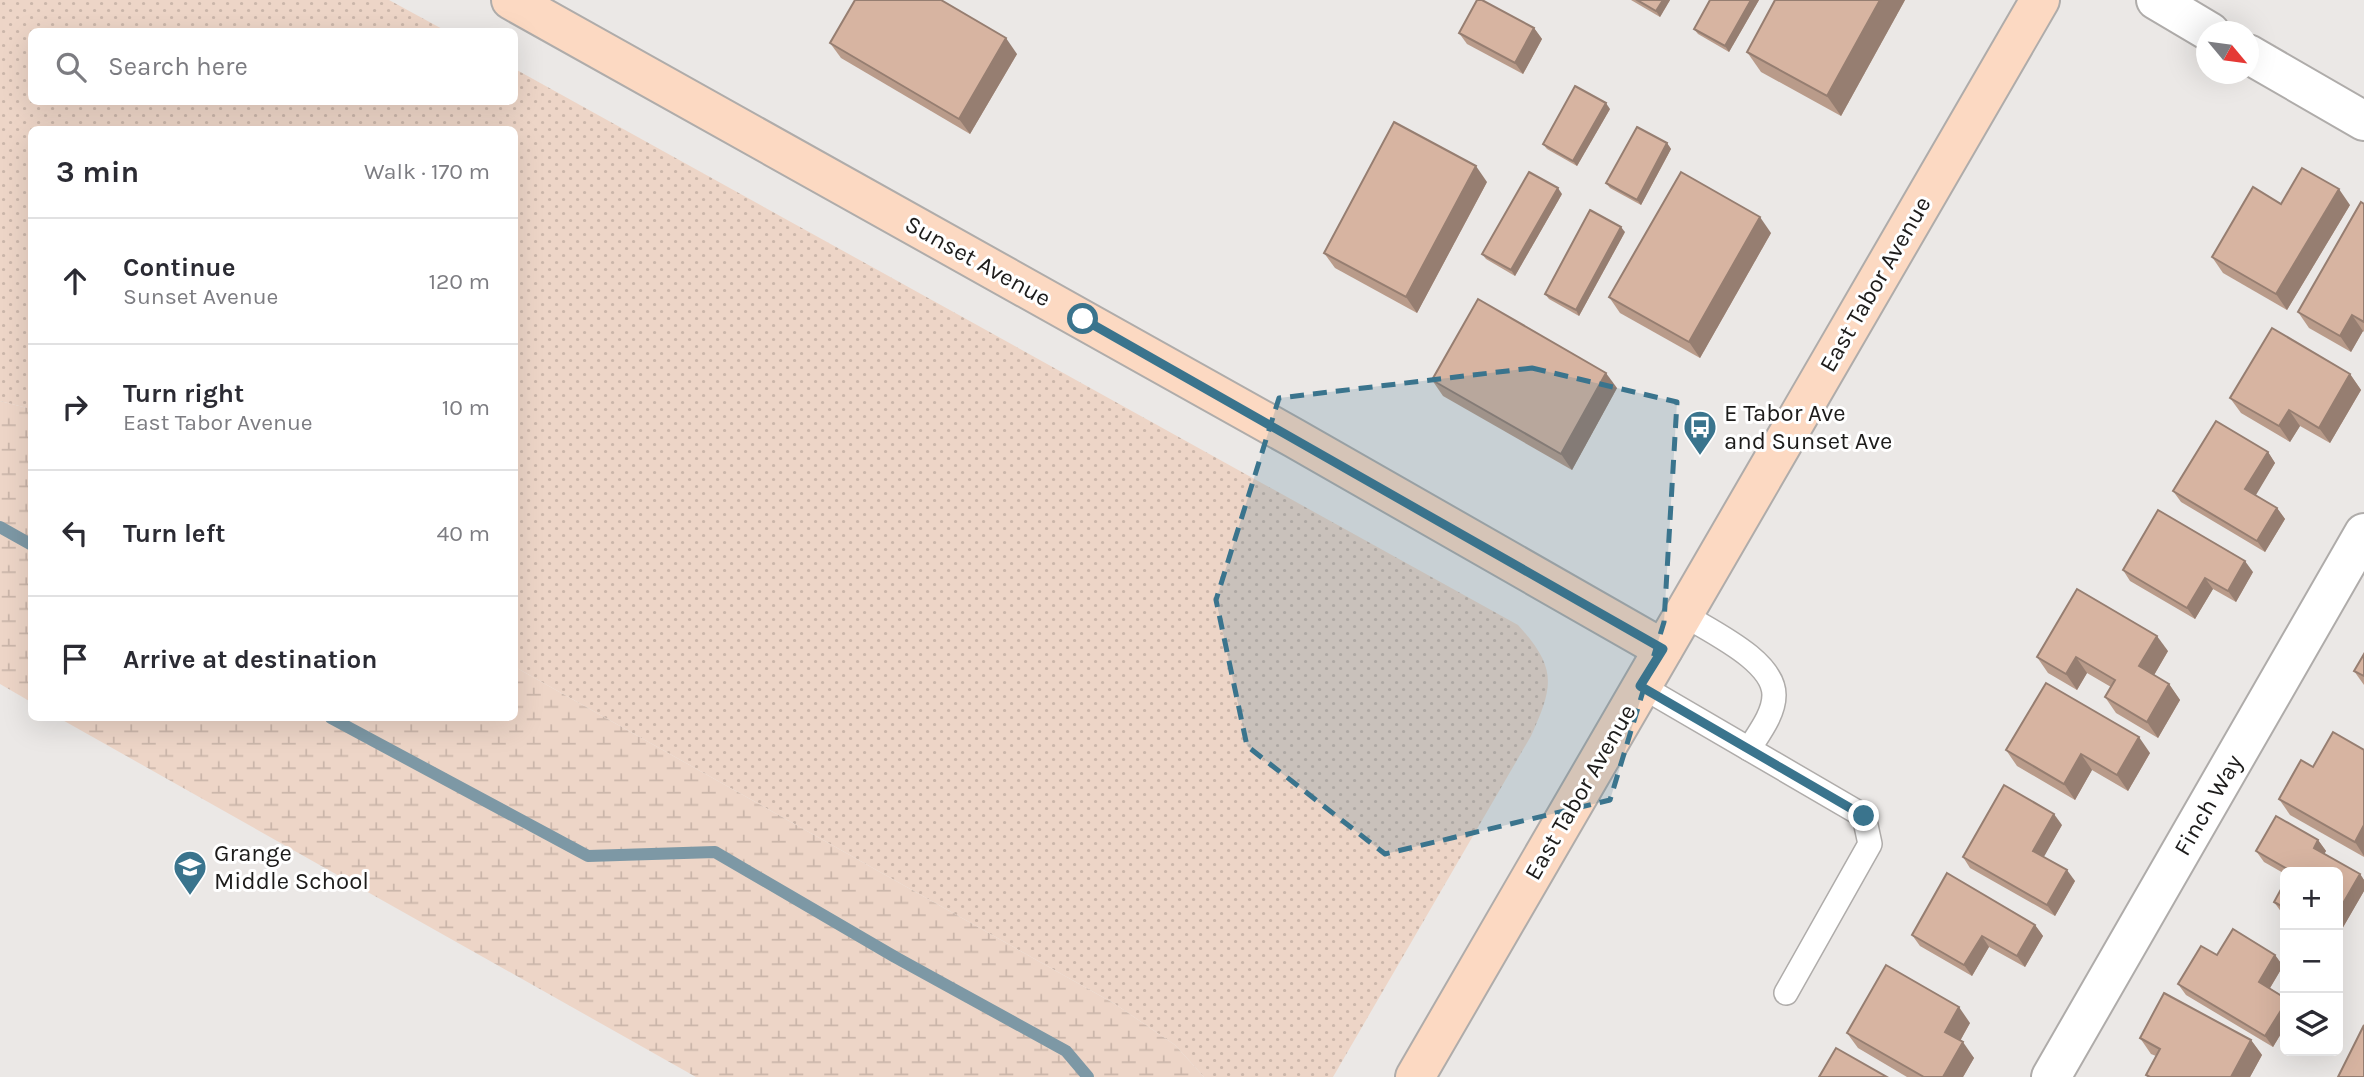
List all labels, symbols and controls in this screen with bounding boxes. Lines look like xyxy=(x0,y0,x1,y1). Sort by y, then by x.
north arrow xyxy=(2196,21,2259,84)
search box xyxy=(28,28,518,105)
icon: search xyxy=(52,48,90,86)
text: Search here xyxy=(108,51,248,82)
text: 3 min xyxy=(56,154,139,190)
text: Walk · 170 m xyxy=(364,158,490,185)
street label: East Tabor Avenue xyxy=(1813,191,1937,377)
street label: Sunset Avenue xyxy=(900,209,1056,313)
text: Continue xyxy=(123,252,235,283)
icon: ahead xyxy=(56,262,94,300)
text: 120 m xyxy=(428,268,490,295)
text: Sunset Avenue xyxy=(123,283,278,310)
route start xyxy=(1067,303,1098,334)
text: Turn right xyxy=(123,378,244,409)
icon: right xyxy=(56,388,94,426)
text: 10 m xyxy=(442,394,490,421)
place label: E Tabor Ave and Sunset Ave xyxy=(1724,399,1892,455)
bus stop icon: E Tabor Ave and Sunset Ave xyxy=(1681,408,1719,457)
text: East Tabor Avenue xyxy=(123,409,313,436)
icon: left xyxy=(56,514,94,552)
text: Turn left xyxy=(123,518,225,549)
text: 40 m xyxy=(437,520,490,547)
icon: arrive xyxy=(56,640,94,678)
text: Arrive at destination xyxy=(123,644,377,675)
street label: East Tabor Avenue xyxy=(1518,699,1642,885)
street label: Finch Way xyxy=(2168,750,2248,860)
route end xyxy=(1848,800,1879,831)
place label: Grange Middle School xyxy=(214,839,369,895)
school or university icon: Grange Middle School xyxy=(171,848,209,897)
map controls xyxy=(2280,867,2343,1056)
button: + xyxy=(2280,867,2343,930)
button: − xyxy=(2280,930,2343,993)
button: layers xyxy=(2280,993,2343,1056)

